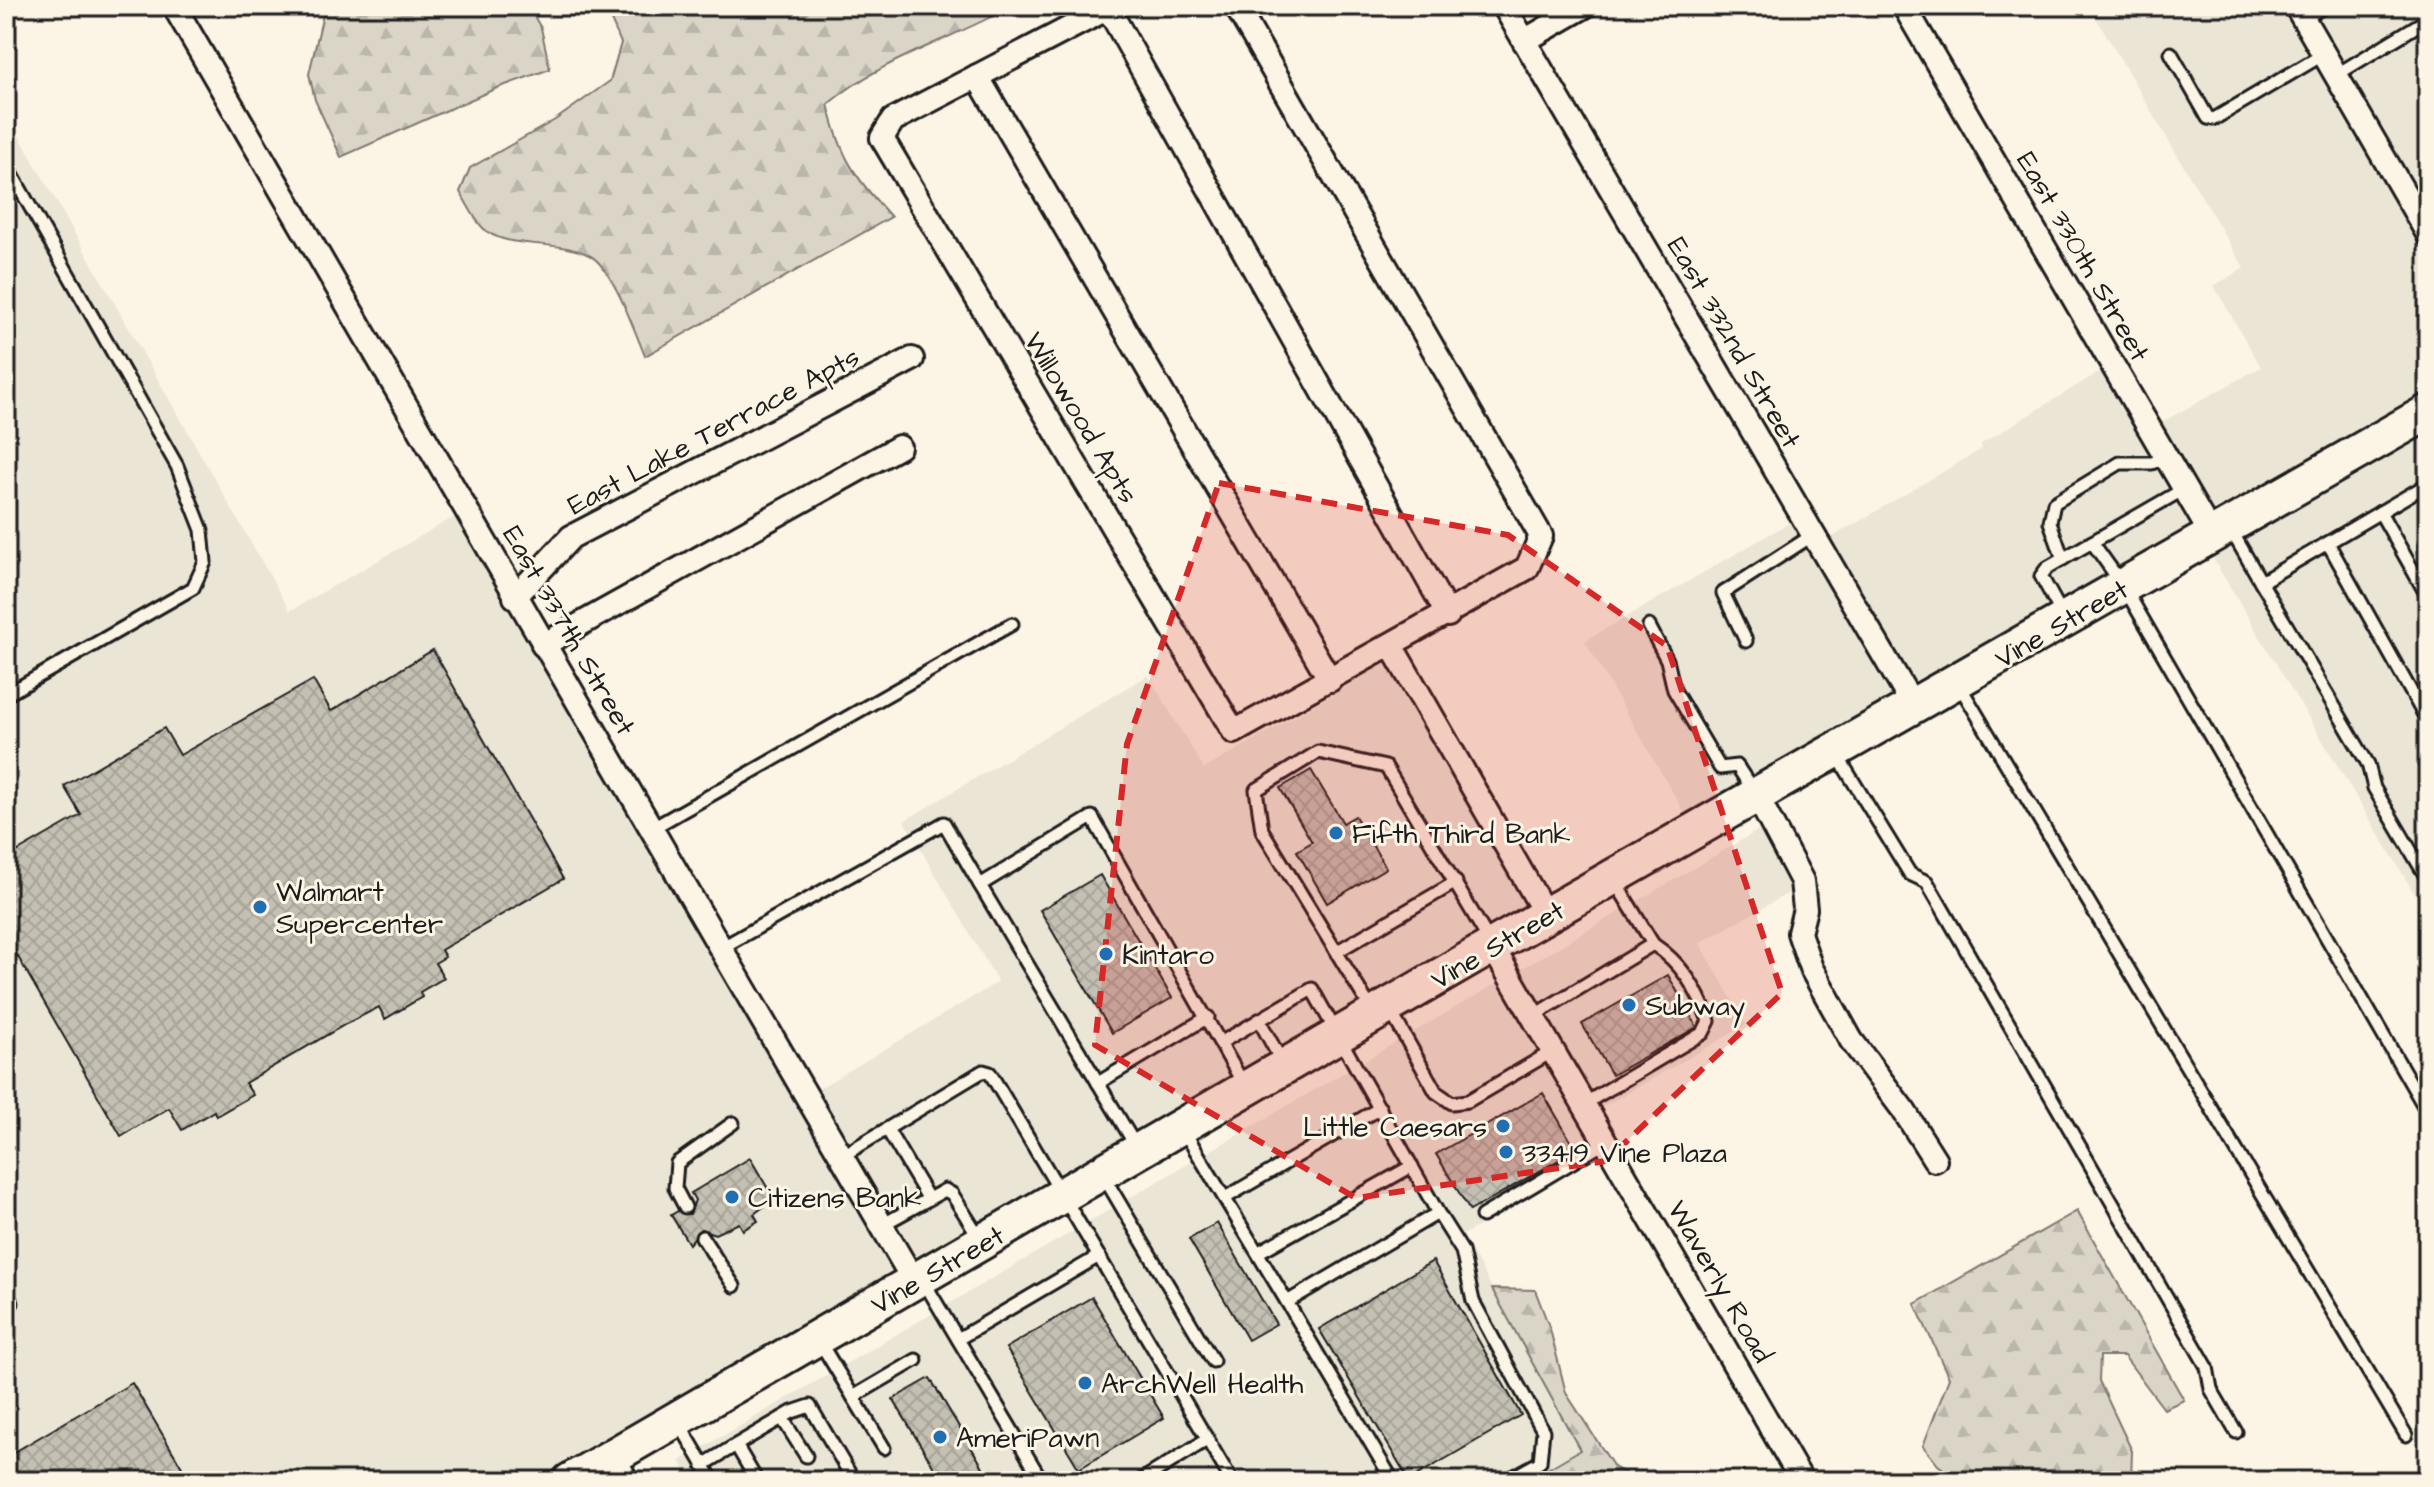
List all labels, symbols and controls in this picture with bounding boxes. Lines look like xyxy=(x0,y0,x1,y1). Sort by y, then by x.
street label: East 330th Street xyxy=(2007,145,2159,369)
street label: East 332nd Street xyxy=(1657,230,1810,456)
street label: Willowood Apts xyxy=(1014,325,1147,511)
street label: East Lake Terrace Apts xyxy=(561,338,866,525)
street label: East 337th Street xyxy=(493,519,645,743)
street label: Vine Street xyxy=(1988,570,2136,678)
place label: Fifth Third Bank xyxy=(1352,815,1571,854)
marker: Fifth Third Bank xyxy=(1327,824,1345,842)
place label: Walmart Supercenter xyxy=(276,873,443,944)
street label: Vine Street xyxy=(1424,891,1572,999)
marker: Walmart Supercenter xyxy=(251,898,269,916)
place label: Kintaro xyxy=(1122,936,1214,975)
marker: Kintaro xyxy=(1097,945,1115,963)
place label: Subway xyxy=(1645,987,1745,1028)
marker: Subway xyxy=(1620,996,1638,1014)
place label: Little Caesars xyxy=(1303,1108,1487,1147)
marker: Little Caesars xyxy=(1494,1117,1512,1135)
place label: 33419 Vine Plaza xyxy=(1522,1134,1727,1173)
marker: 33419 Vine Plaza xyxy=(1497,1143,1515,1161)
place label: Citizens Bank xyxy=(748,1179,921,1218)
marker: Citizens Bank xyxy=(723,1188,741,1206)
street label: Waverly Road xyxy=(1656,1194,1782,1371)
street label: Vine Street xyxy=(864,1216,1012,1324)
place label: ArchWell Health xyxy=(1101,1365,1304,1404)
marker: ArchWell Health xyxy=(1076,1374,1094,1392)
place label: AmeriPawn xyxy=(956,1419,1099,1458)
marker: AmeriPawn xyxy=(931,1428,949,1446)

